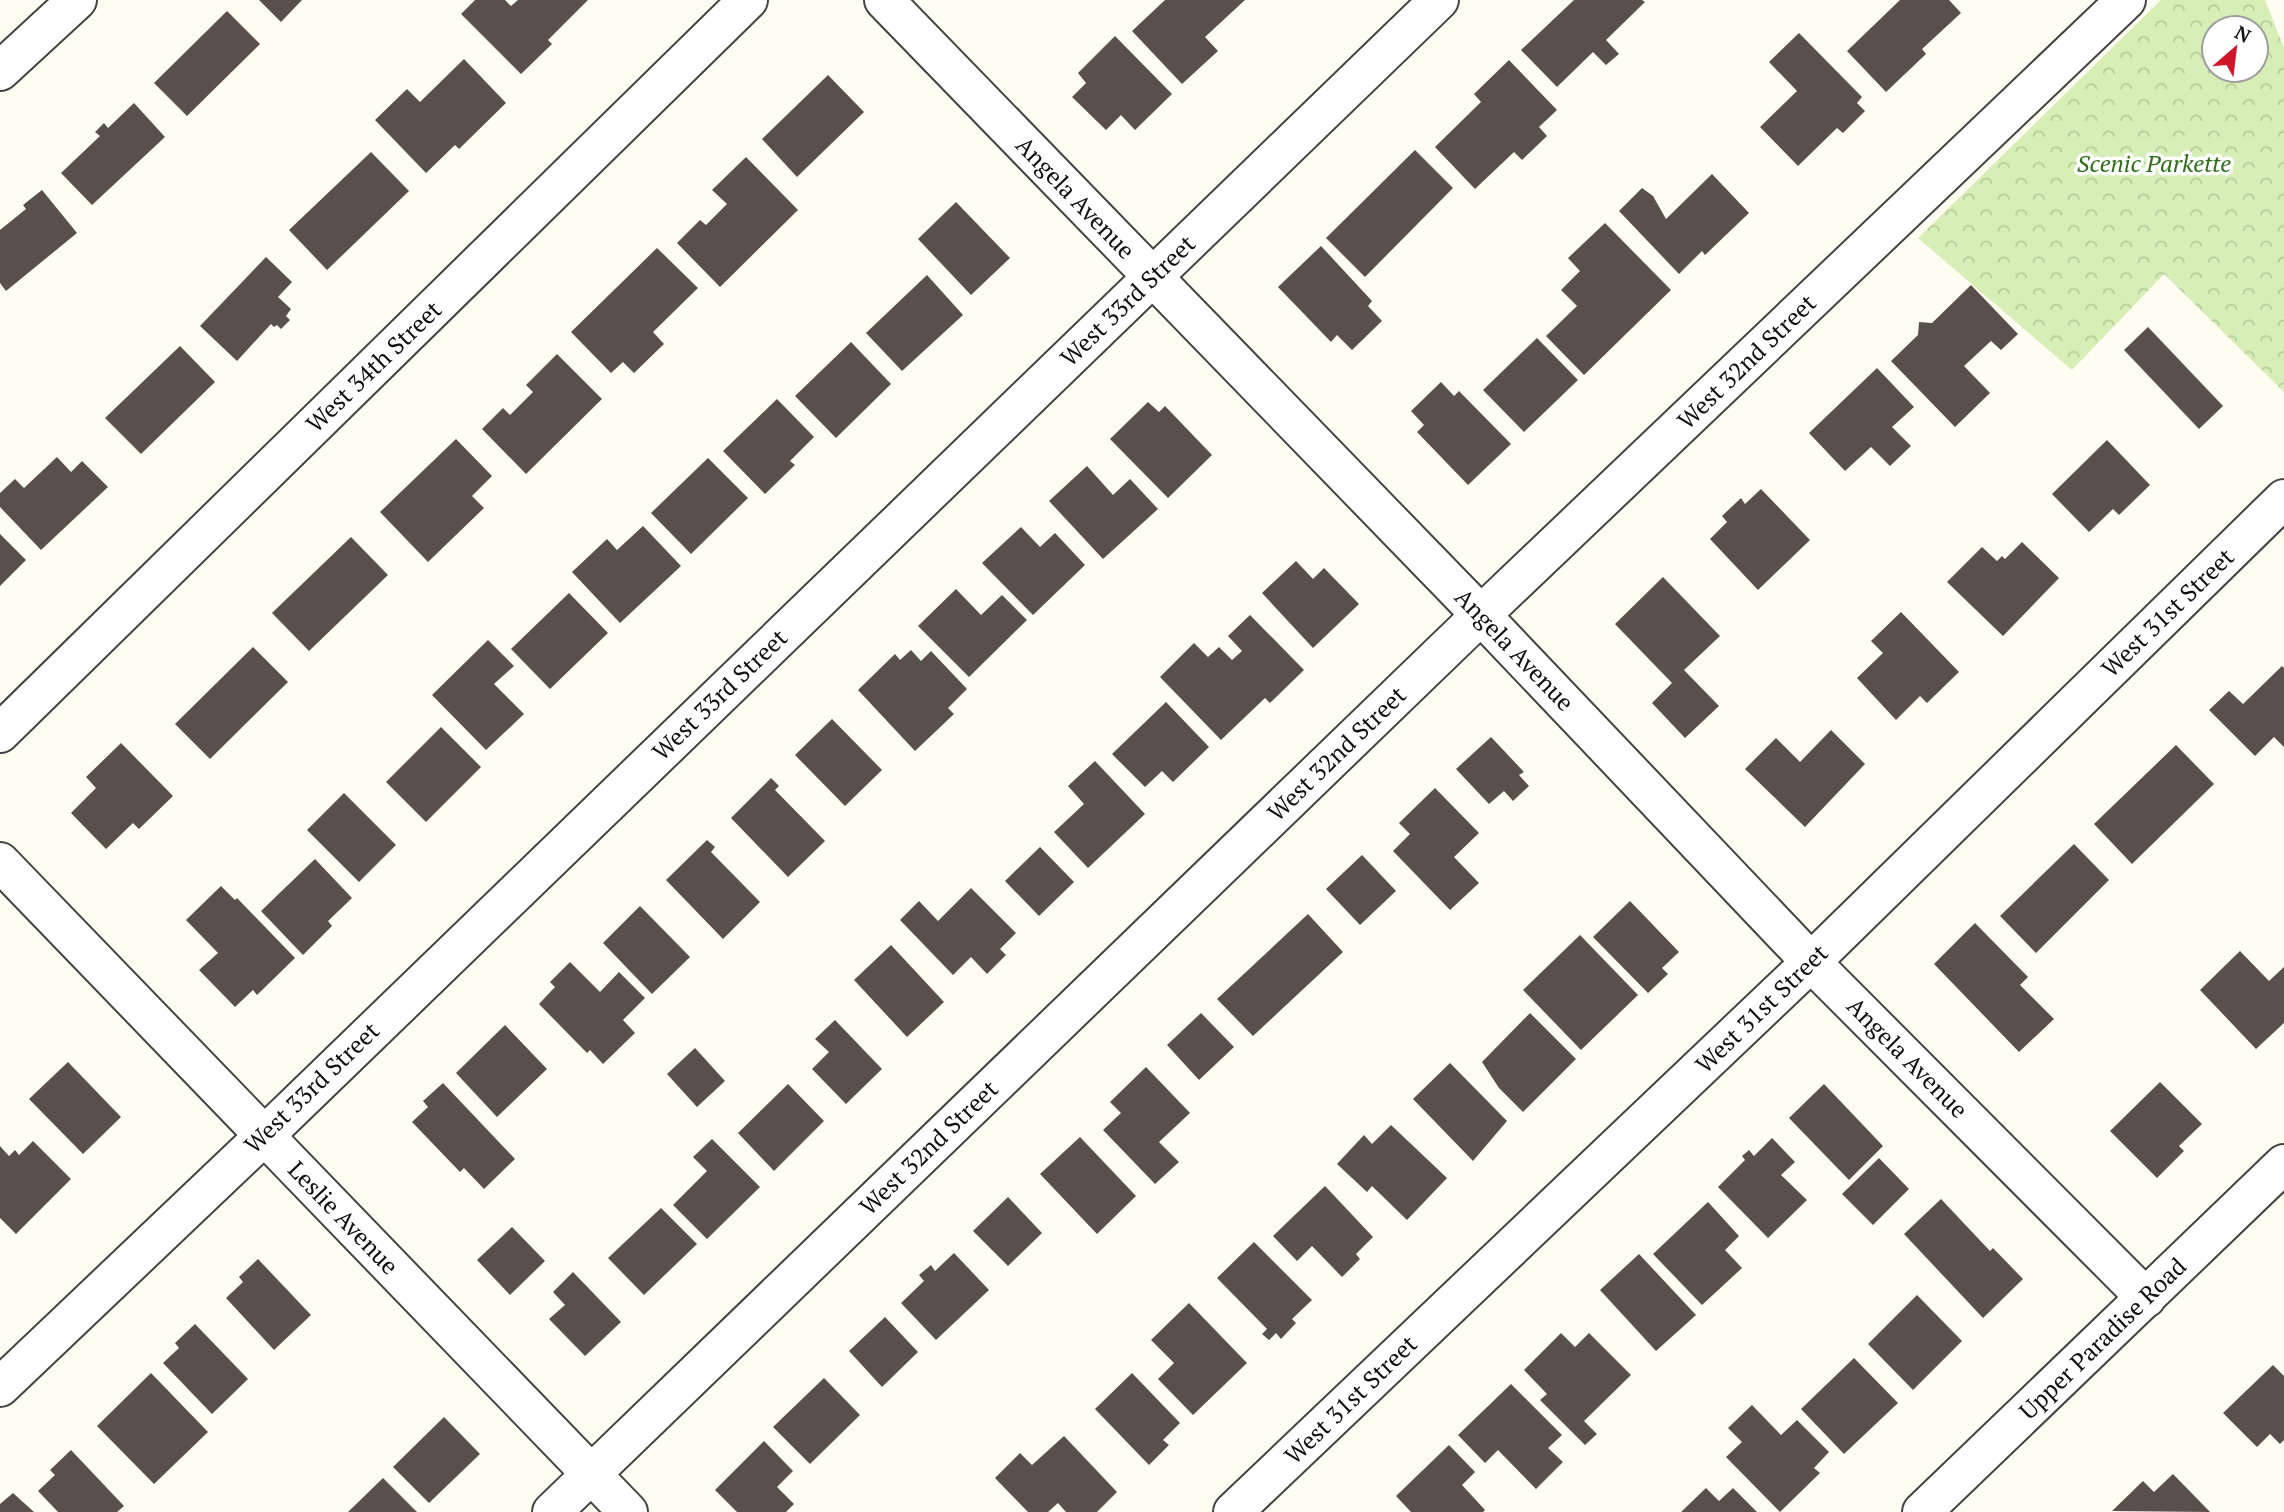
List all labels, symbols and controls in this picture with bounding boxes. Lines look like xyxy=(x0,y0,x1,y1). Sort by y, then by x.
north arrow xyxy=(2200,14,2270,84)
text: N xyxy=(2231,19,2256,48)
street label: Angela Avenue xyxy=(1009,129,1142,265)
park label: Scenic Parkette xyxy=(2077,147,2231,179)
street label: West 33rd Street xyxy=(1053,228,1202,373)
street label: West 32nd Street xyxy=(1670,287,1823,436)
street label: West 34th Street xyxy=(299,293,448,439)
street label: West 31st Street xyxy=(2094,541,2241,684)
street label: Angela Avenue xyxy=(1448,581,1581,717)
street label: West 33rd Street xyxy=(645,622,794,767)
street label: West 32nd Street xyxy=(1260,679,1413,828)
street label: West 31st Street xyxy=(1688,937,1835,1080)
street label: Angela Avenue xyxy=(1840,990,1975,1125)
street label: West 33rd Street xyxy=(237,1015,386,1160)
street label: West 32nd Street xyxy=(852,1073,1005,1222)
street label: Leslie Avenue xyxy=(281,1154,406,1281)
street label: Upper Paradise Road xyxy=(2012,1250,2193,1426)
street label: West 31st Street xyxy=(1277,1328,1424,1471)

